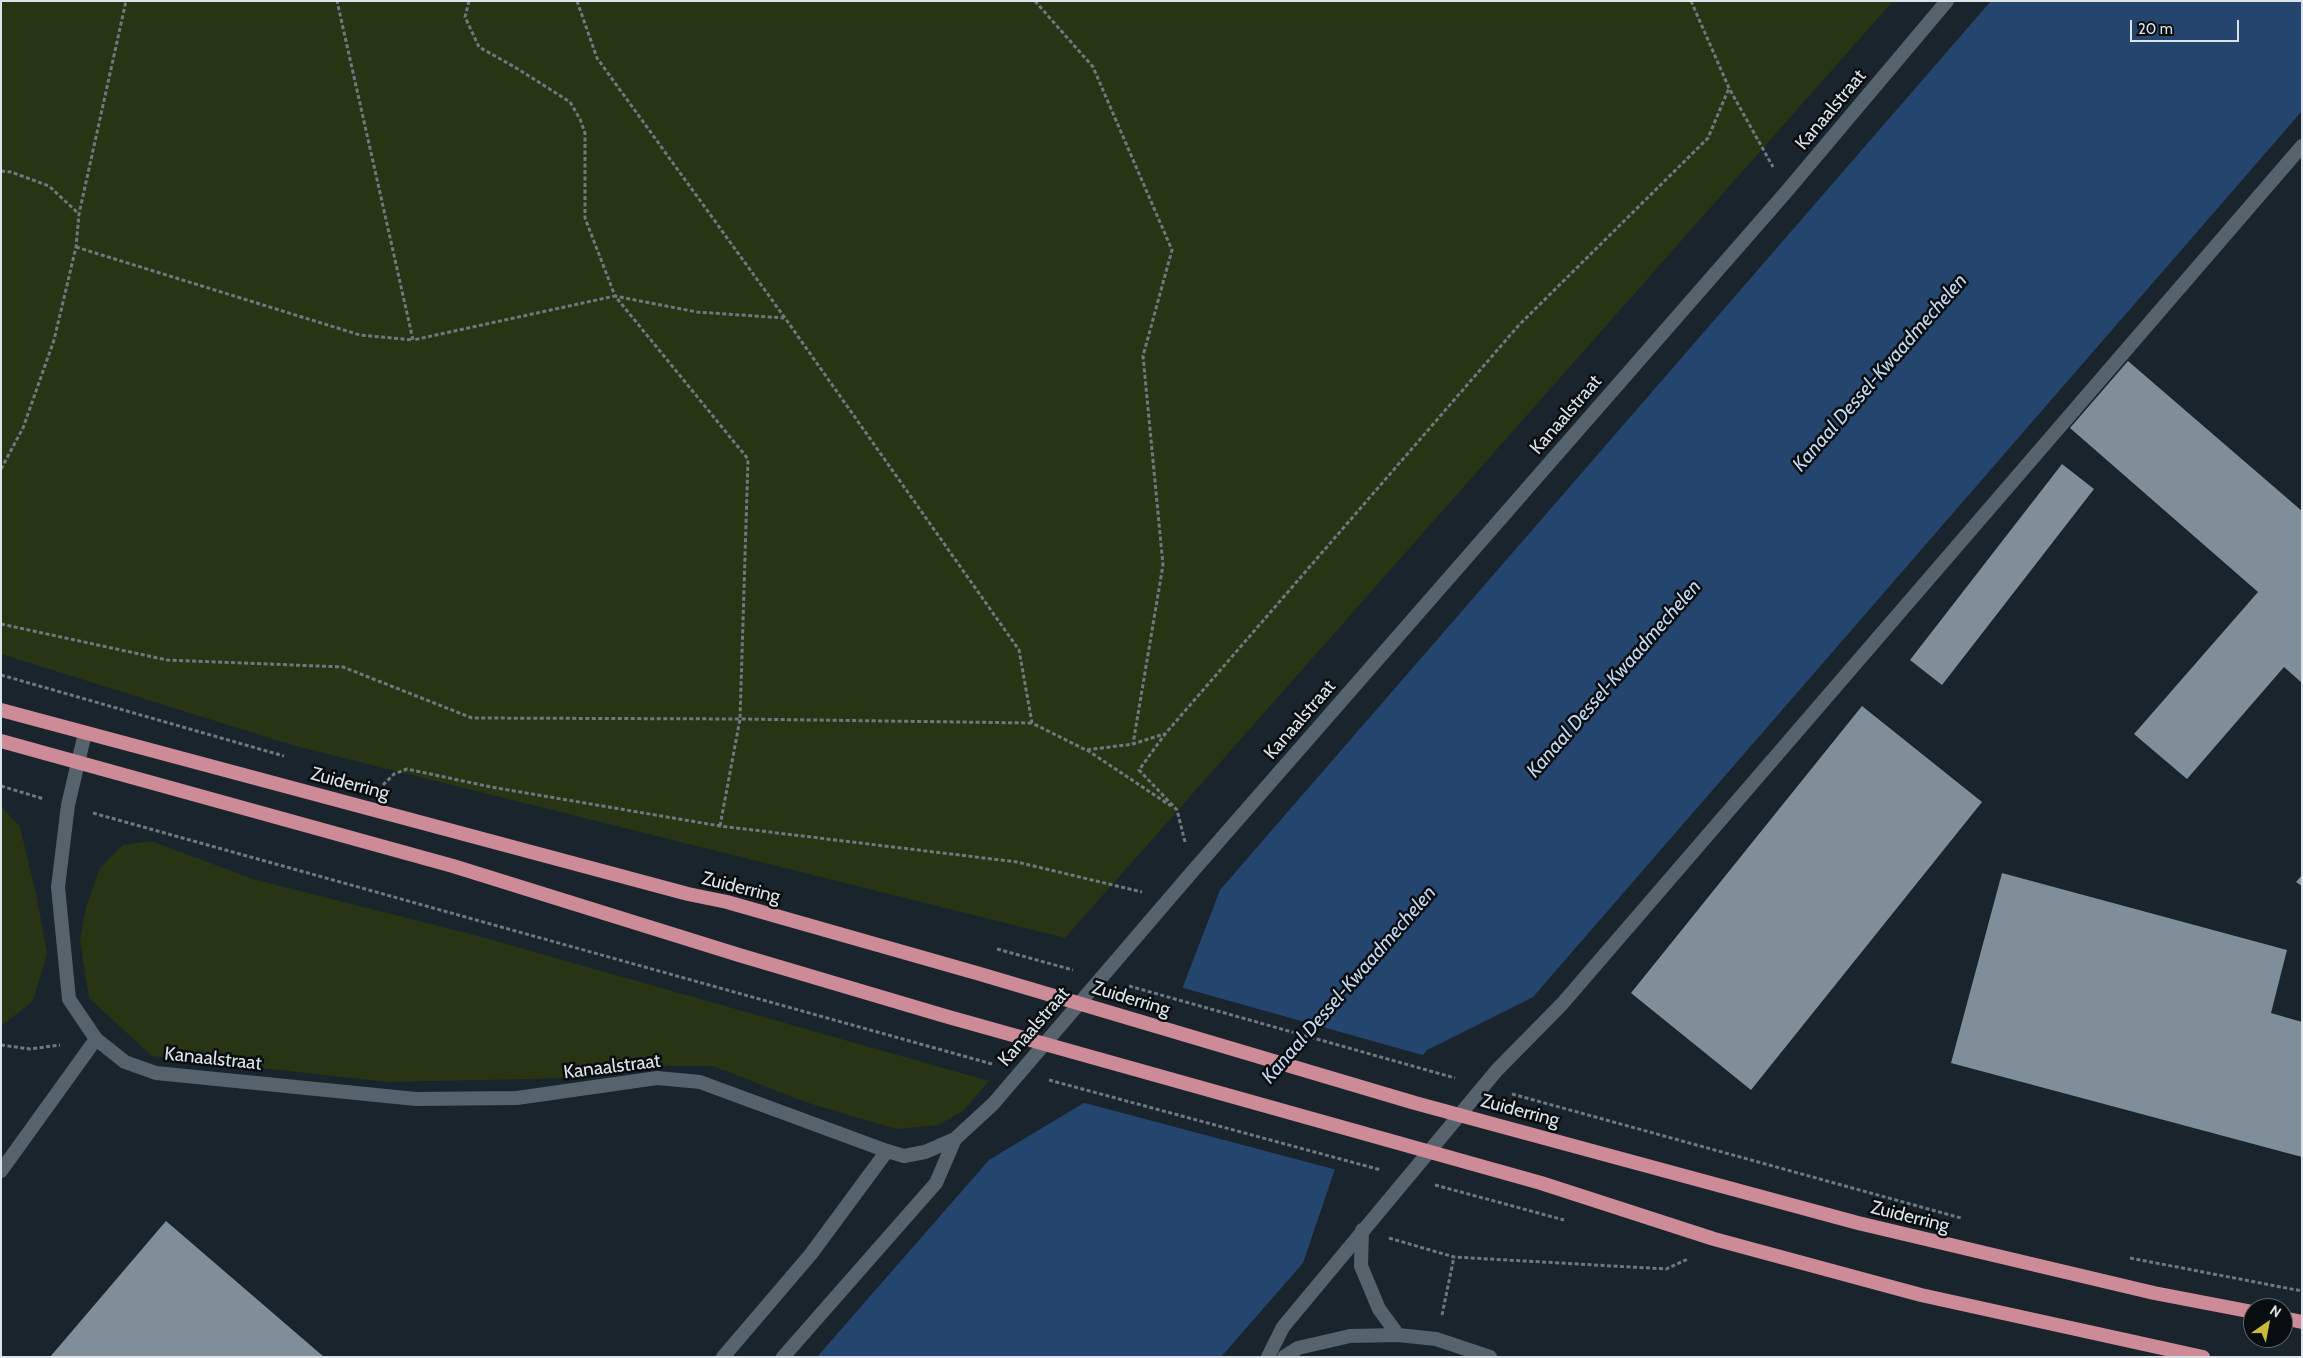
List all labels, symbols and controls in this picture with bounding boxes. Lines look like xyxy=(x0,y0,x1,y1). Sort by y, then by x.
scale bar xyxy=(2133,10,2242,42)
text: 20 m xyxy=(2138,20,2173,38)
street label: Kanaalstraat xyxy=(1791,65,1871,155)
water label: Kanaal Dessel-Kwaadmechelen xyxy=(1788,269,1972,477)
street label: Kanaalstraat xyxy=(1525,371,1607,459)
water label: Kanaal Dessel-Kwaadmechelen xyxy=(1522,575,1706,783)
street label: Kanaalstraat xyxy=(1259,676,1341,764)
street label: Zuiderring xyxy=(308,763,392,805)
street label: Zuiderring xyxy=(699,867,783,909)
water label: Kanaal Dessel-Kwaadmechelen xyxy=(1257,881,1441,1089)
street label: Zuiderring xyxy=(1089,976,1173,1022)
street label: Kanaalstraat xyxy=(993,983,1075,1071)
street label: Kanaalstraat xyxy=(163,1043,263,1075)
street label: Kanaalstraat xyxy=(562,1050,662,1084)
street label: Zuiderring xyxy=(1478,1090,1562,1132)
street label: Zuiderring xyxy=(1868,1196,1952,1238)
north arrow xyxy=(2243,1298,2293,1348)
text: N xyxy=(2267,1301,2285,1322)

